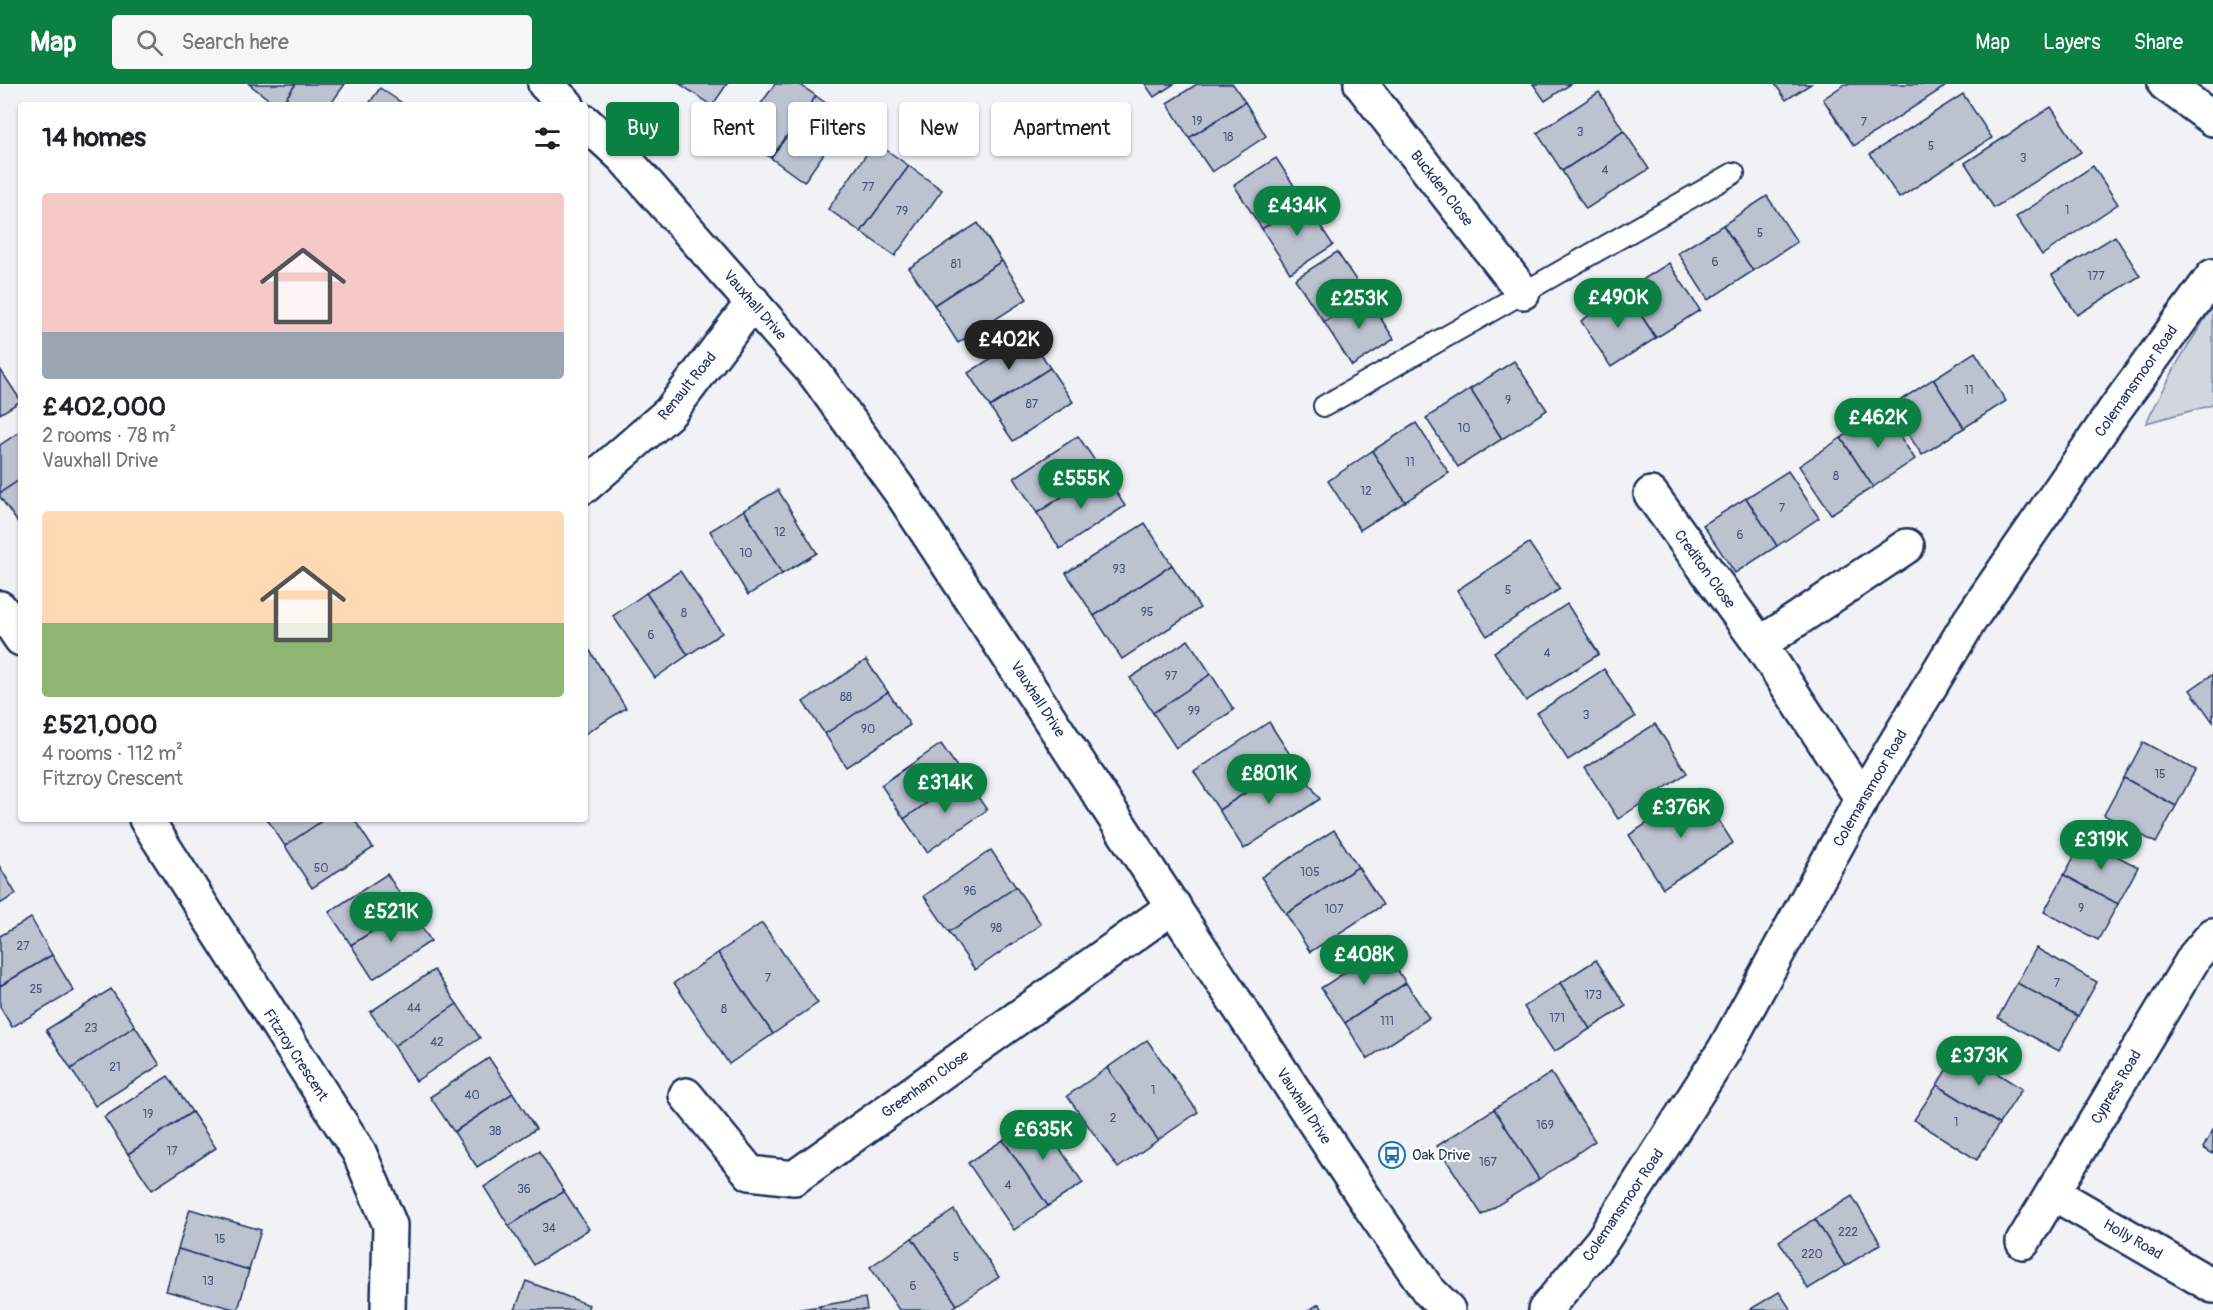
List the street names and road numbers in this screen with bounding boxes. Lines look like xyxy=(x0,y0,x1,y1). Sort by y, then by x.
street label: Buckden Close xyxy=(1406,147,1478,231)
street label: Vauxhall Drive xyxy=(719,266,791,345)
street label: Colemansmoor Road xyxy=(2091,322,2182,441)
street label: Renault Road xyxy=(654,348,721,424)
street label: Crediton Close xyxy=(1670,526,1740,613)
street label: Vauxhall Drive xyxy=(1006,658,1070,741)
street label: Colemansmoor Road xyxy=(1829,726,1912,850)
street label: Fitzroy Crescent xyxy=(259,1006,333,1106)
street label: Greenham Close xyxy=(878,1046,973,1123)
street label: Cypress Road xyxy=(2087,1047,2146,1128)
street label: Vauxhall Drive xyxy=(1272,1065,1336,1148)
street label: Colemansmoor Road xyxy=(1579,1145,1668,1265)
street label: Holly Road xyxy=(2100,1215,2166,1264)

